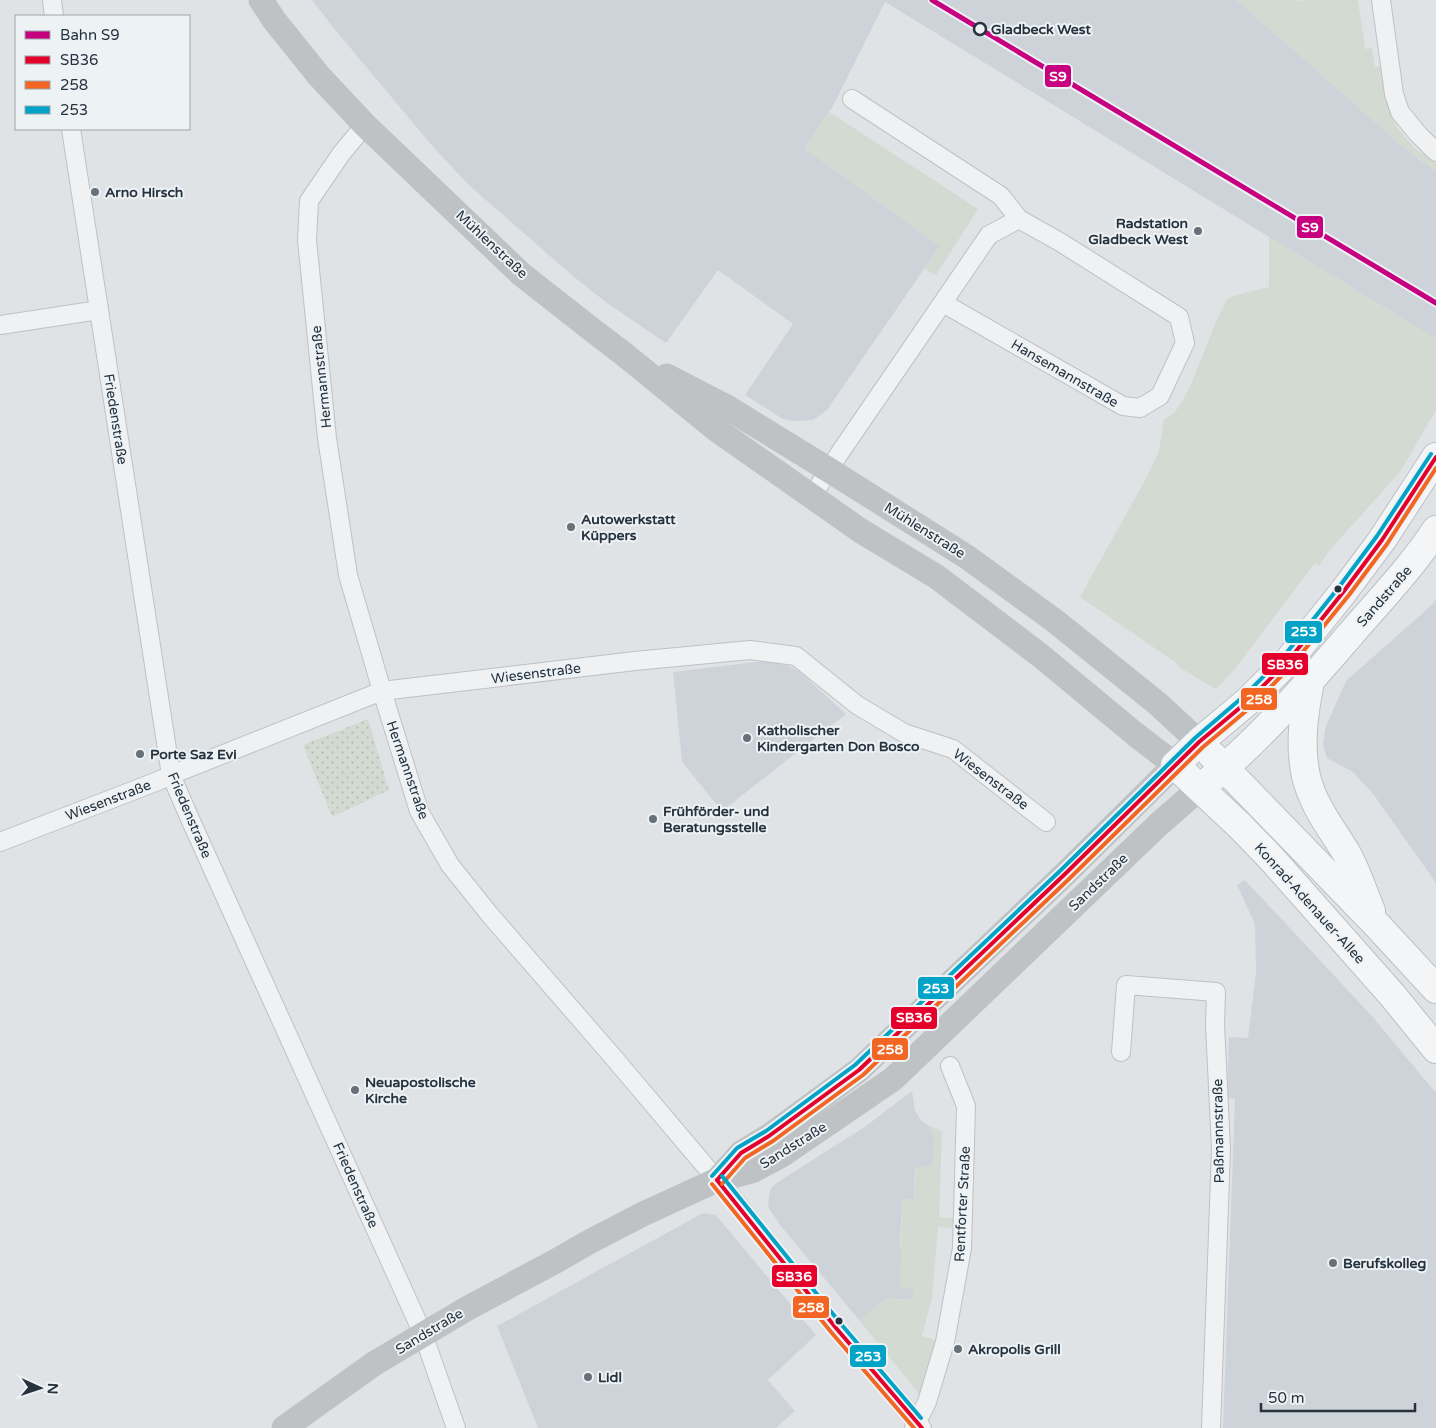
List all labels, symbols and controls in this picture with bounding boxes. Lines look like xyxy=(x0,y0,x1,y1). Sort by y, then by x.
legend xyxy=(15,15,190,130)
place label: Gladbeck West xyxy=(991,21,1091,38)
marker: Gladbeck West xyxy=(973,22,987,36)
text: Bahn S9 xyxy=(60,26,120,44)
text: SB36 xyxy=(60,51,98,69)
line badge: S9 xyxy=(1044,64,1072,88)
text: S9 xyxy=(1049,68,1067,85)
text: 258 xyxy=(60,76,88,94)
text: 253 xyxy=(60,101,88,119)
place label: Arno Hirsch xyxy=(105,184,183,201)
marker: Arno Hirsch xyxy=(89,186,101,198)
street label: Mühlenstraße xyxy=(452,207,531,282)
place label: Radstation Gladbeck West xyxy=(1088,215,1189,248)
line badge: S9 xyxy=(1296,215,1324,239)
text: S9 xyxy=(1301,219,1319,236)
marker: Radstation Gladbeck West xyxy=(1192,225,1204,237)
street label: Hermannstraße xyxy=(308,325,335,429)
street label: Hansemannstraße xyxy=(1008,336,1121,411)
street label: Friedenstraße xyxy=(100,372,131,466)
street label: Mühlenstraße xyxy=(881,499,968,562)
place label: Autowerkstatt Küppers xyxy=(581,511,676,544)
marker: Autowerkstatt Küppers xyxy=(565,521,577,533)
street label: Sandstraße xyxy=(1353,562,1416,630)
unlabelled marker xyxy=(1333,584,1343,594)
line badge: 253 xyxy=(1284,620,1323,644)
text: 253 xyxy=(1291,623,1317,640)
line badge: SB36 xyxy=(1261,652,1309,676)
text: SB36 xyxy=(1267,656,1303,673)
street label: Wiesenstraße xyxy=(490,660,582,687)
line badge: 258 xyxy=(1240,687,1278,711)
text: 258 xyxy=(1246,691,1272,708)
street label: Hermannstraße xyxy=(383,719,432,822)
place label: Katholischer Kindergarten Don Bosco xyxy=(757,722,920,755)
marker: Katholischer Kindergarten Don Bosco xyxy=(741,732,753,744)
street label: Wiesenstraße xyxy=(950,745,1032,813)
place label: Porte Saz Evi xyxy=(150,746,237,763)
marker: Porte Saz Evi xyxy=(134,748,146,760)
street label: Friedenstraße xyxy=(164,770,215,861)
street label: Wiesenstraße xyxy=(63,776,153,825)
place label: Frühförder- und Beratungsstelle xyxy=(663,803,769,836)
marker: Frühförder- und Beratungsstelle xyxy=(647,813,659,825)
street label: Konrad-Adenauer-Allee xyxy=(1251,839,1369,967)
street label: Sandstraße xyxy=(1065,850,1131,915)
line badge: 253 xyxy=(917,976,955,1000)
text: 253 xyxy=(923,980,949,997)
line badge: SB36 xyxy=(890,1006,938,1030)
text: SB36 xyxy=(896,1009,932,1026)
line badge: 258 xyxy=(871,1037,909,1061)
text: 258 xyxy=(877,1041,903,1058)
place label: Neuapostolische Kirche xyxy=(365,1074,476,1107)
street label: Paßmannstraße xyxy=(1209,1078,1228,1184)
marker: Neuapostolische Kirche xyxy=(349,1084,361,1096)
street label: Sandstraße xyxy=(757,1118,830,1173)
street label: Friedenstraße xyxy=(329,1140,382,1231)
street label: Rentforter Straße xyxy=(951,1146,974,1262)
place label: Berufskolleg xyxy=(1343,1255,1426,1272)
marker: Berufskolleg xyxy=(1327,1257,1339,1269)
line badge: SB36 xyxy=(771,1264,818,1288)
text: SB36 xyxy=(776,1268,812,1285)
line badge: 258 xyxy=(792,1295,830,1319)
text: 258 xyxy=(798,1299,824,1316)
street label: Sandstraße xyxy=(393,1305,466,1358)
unlabelled marker xyxy=(834,1316,844,1326)
place label: Akropolis Grill xyxy=(968,1341,1061,1358)
marker: Akropolis Grill xyxy=(952,1343,964,1355)
line badge: 253 xyxy=(849,1344,887,1368)
text: 253 xyxy=(855,1348,881,1365)
north arrow xyxy=(15,1363,65,1413)
place label: Lidl xyxy=(598,1369,622,1386)
marker: Lidl xyxy=(582,1371,594,1383)
scale bar xyxy=(1261,1380,1415,1412)
text: N xyxy=(44,1383,61,1395)
text: 50 m xyxy=(1268,1389,1305,1407)

